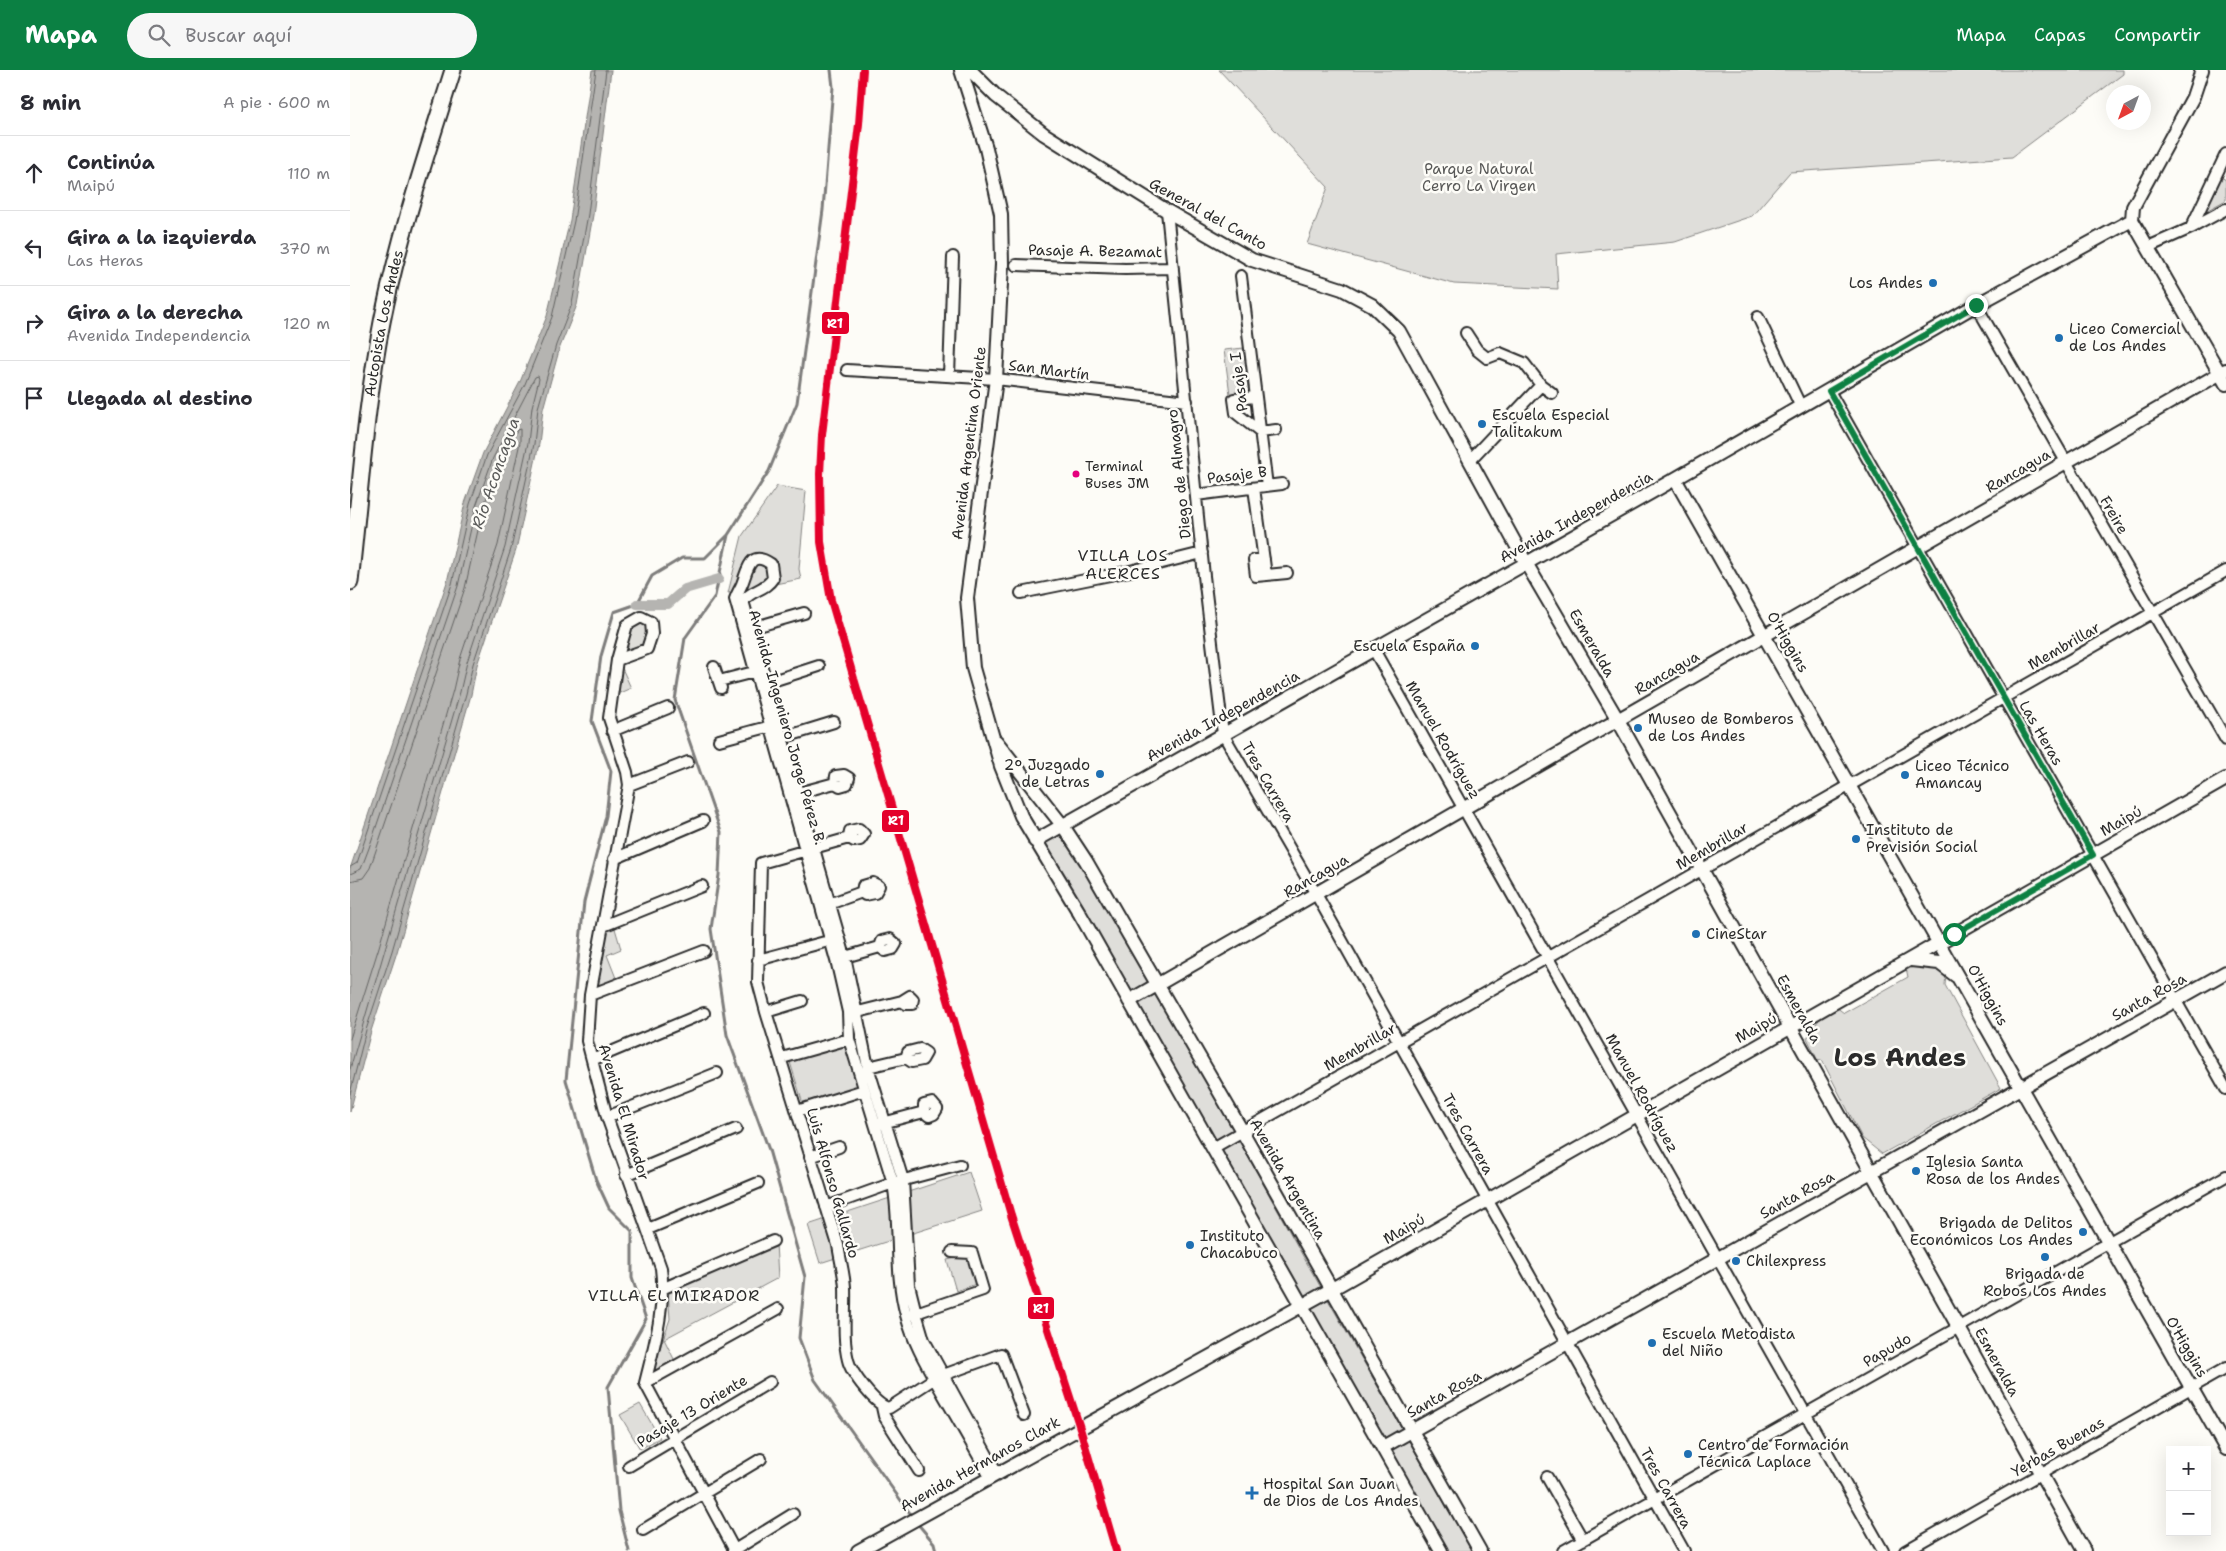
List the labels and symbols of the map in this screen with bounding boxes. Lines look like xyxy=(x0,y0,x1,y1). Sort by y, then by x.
north arrow xyxy=(2106,85,2151,130)
park label: Parque Natural Cerro La Virgen xyxy=(1422,159,1536,196)
street label: General del Canto xyxy=(1145,173,1271,255)
street label: Pasaje A. Bezamat xyxy=(1028,240,1162,262)
street label: Autopista Los Andes xyxy=(360,248,408,398)
place label: Los Andes xyxy=(1849,273,1923,293)
marker: Los Andes xyxy=(1927,277,1939,289)
route end xyxy=(1965,294,1988,317)
line badge: R1 xyxy=(821,311,850,335)
text: R1 xyxy=(827,314,843,332)
place label: Liceo Comercial de Los Andes xyxy=(2069,319,2181,356)
marker: Liceo Comercial de Los Andes xyxy=(2053,332,2065,344)
street label: Avenida Argentina Oriente xyxy=(947,345,991,541)
street label: Pasaje I xyxy=(1225,351,1253,413)
street label: San Martín xyxy=(1007,355,1091,385)
place label: Escuela Especial Talitakum xyxy=(1492,405,1610,442)
street label: Diego de Almagro xyxy=(1162,408,1196,540)
water label: Río Aconcagua xyxy=(467,415,524,531)
marker: Escuela Especial Talitakum xyxy=(1476,418,1488,430)
street label: Rancagua xyxy=(1982,444,2055,498)
place label: Terminal Buses JM xyxy=(1085,457,1149,492)
street label: Pasaje B xyxy=(1206,461,1268,489)
street label: Avenida Independencia xyxy=(1496,466,1657,567)
marker: Terminal Buses JM xyxy=(1071,469,1081,479)
street label: Freire xyxy=(2095,492,2133,538)
district label: VILLA LOS ALERCES xyxy=(1078,545,1168,584)
street label: Esmeralda xyxy=(1564,605,1620,681)
street label: Avenida Ingeniero Jorge Pérez B. xyxy=(744,607,830,847)
street label: O'Higgins xyxy=(1762,608,1814,676)
street label: Membrillar xyxy=(2024,617,2104,675)
place label: Escuela España xyxy=(1353,636,1466,656)
marker: Escuela España xyxy=(1469,640,1481,652)
street label: Rancagua xyxy=(1631,646,1704,700)
street label: Avenida Independencia xyxy=(1143,665,1304,766)
street label: Manuel Rodríguez xyxy=(1401,677,1485,803)
street label: Las Heras xyxy=(2014,697,2068,769)
place label: Museo de Bomberos de Los Andes xyxy=(1648,709,1794,746)
marker: Museo de Bomberos de Los Andes xyxy=(1632,722,1644,734)
street label: Tres Carrera xyxy=(1237,738,1299,826)
place label: 2º Juzgado de Letras xyxy=(1004,755,1090,792)
place label: Liceo Técnico Amancay xyxy=(1915,756,2009,793)
marker: 2º Juzgado de Letras xyxy=(1094,768,1106,780)
marker: Liceo Técnico Amancay xyxy=(1899,769,1911,781)
street label: Maipú xyxy=(2097,801,2145,841)
line badge: R1 xyxy=(881,809,910,833)
text: R1 xyxy=(888,811,904,829)
street label: Membrillar xyxy=(1672,817,1752,875)
place label: Instituto de Previsión Social xyxy=(1866,820,1978,857)
marker: Instituto de Previsión Social xyxy=(1850,833,1862,845)
street label: Rancagua xyxy=(1280,849,1353,903)
route start xyxy=(1943,923,1966,946)
place label: CineStar xyxy=(1706,924,1767,944)
marker: CineStar xyxy=(1690,928,1702,940)
street label: O'Higgins xyxy=(1963,961,2013,1029)
street label: Santa Rosa xyxy=(2108,968,2191,1026)
street label: Esmeralda xyxy=(1772,971,1826,1048)
street label: Maipú xyxy=(1732,1008,1780,1048)
street label: Membrillar xyxy=(1320,1018,1400,1076)
street label: Manuel Rodríguez xyxy=(1601,1030,1683,1156)
district label: Los Andes xyxy=(1834,1040,1966,1074)
street label: Avenida El Mirador xyxy=(594,1041,654,1183)
street label: Tres Carrera xyxy=(1438,1090,1499,1179)
street label: Luis Alfonso Gallardo xyxy=(802,1105,864,1261)
street label: Avenida Argentina xyxy=(1245,1115,1331,1244)
place label: Iglesia Santa Rosa de los Andes xyxy=(1926,1152,2060,1189)
marker: Iglesia Santa Rosa de los Andes xyxy=(1910,1165,1922,1177)
street label: Santa Rosa xyxy=(1756,1166,1839,1224)
street label: Maipú xyxy=(1380,1209,1428,1249)
place label: Brigada de Delitos Económicos Los Andes xyxy=(1910,1213,2073,1250)
place label: Instituto Chacabuco xyxy=(1200,1226,1278,1263)
marker: Brigada de Delitos Económicos Los Andes xyxy=(2077,1226,2089,1238)
marker: Instituto Chacabuco xyxy=(1184,1239,1196,1251)
place label: Chilexpress xyxy=(1746,1251,1827,1271)
marker: Brigada de Robos Los Andes xyxy=(2039,1251,2051,1263)
marker: Chilexpress xyxy=(1730,1255,1742,1267)
place label: Brigada de Robos Los Andes xyxy=(1983,1264,2107,1301)
district label: VILLA EL MIRADOR xyxy=(588,1285,760,1306)
line badge: R1 xyxy=(1027,1296,1055,1320)
text: R1 xyxy=(1033,1299,1049,1317)
street label: O'Higgins xyxy=(2161,1313,2213,1381)
place label: Escuela Metodista del Niño xyxy=(1662,1324,1796,1361)
street label: Esmeralda xyxy=(1970,1324,2024,1401)
street label: Papudo xyxy=(1859,1328,1915,1372)
marker: Escuela Metodista del Niño xyxy=(1646,1337,1658,1349)
street label: Santa Rosa xyxy=(1403,1365,1486,1423)
street label: Pasaje 13 Oriente xyxy=(633,1370,751,1452)
street label: Avenida Hermanos Clark xyxy=(896,1412,1064,1516)
street label: Yerbas Buenas xyxy=(2008,1412,2108,1482)
place label: Centro de Formación Técnica Laplace xyxy=(1698,1435,1849,1472)
street label: Tres Carrera xyxy=(1636,1444,1697,1533)
marker: Centro de Formación Técnica Laplace xyxy=(1682,1448,1694,1460)
place label: Hospital San Juan de Dios de Los Andes xyxy=(1263,1474,1419,1511)
marker: Hospital San Juan de Dios de Los Andes xyxy=(1245,1486,1259,1500)

